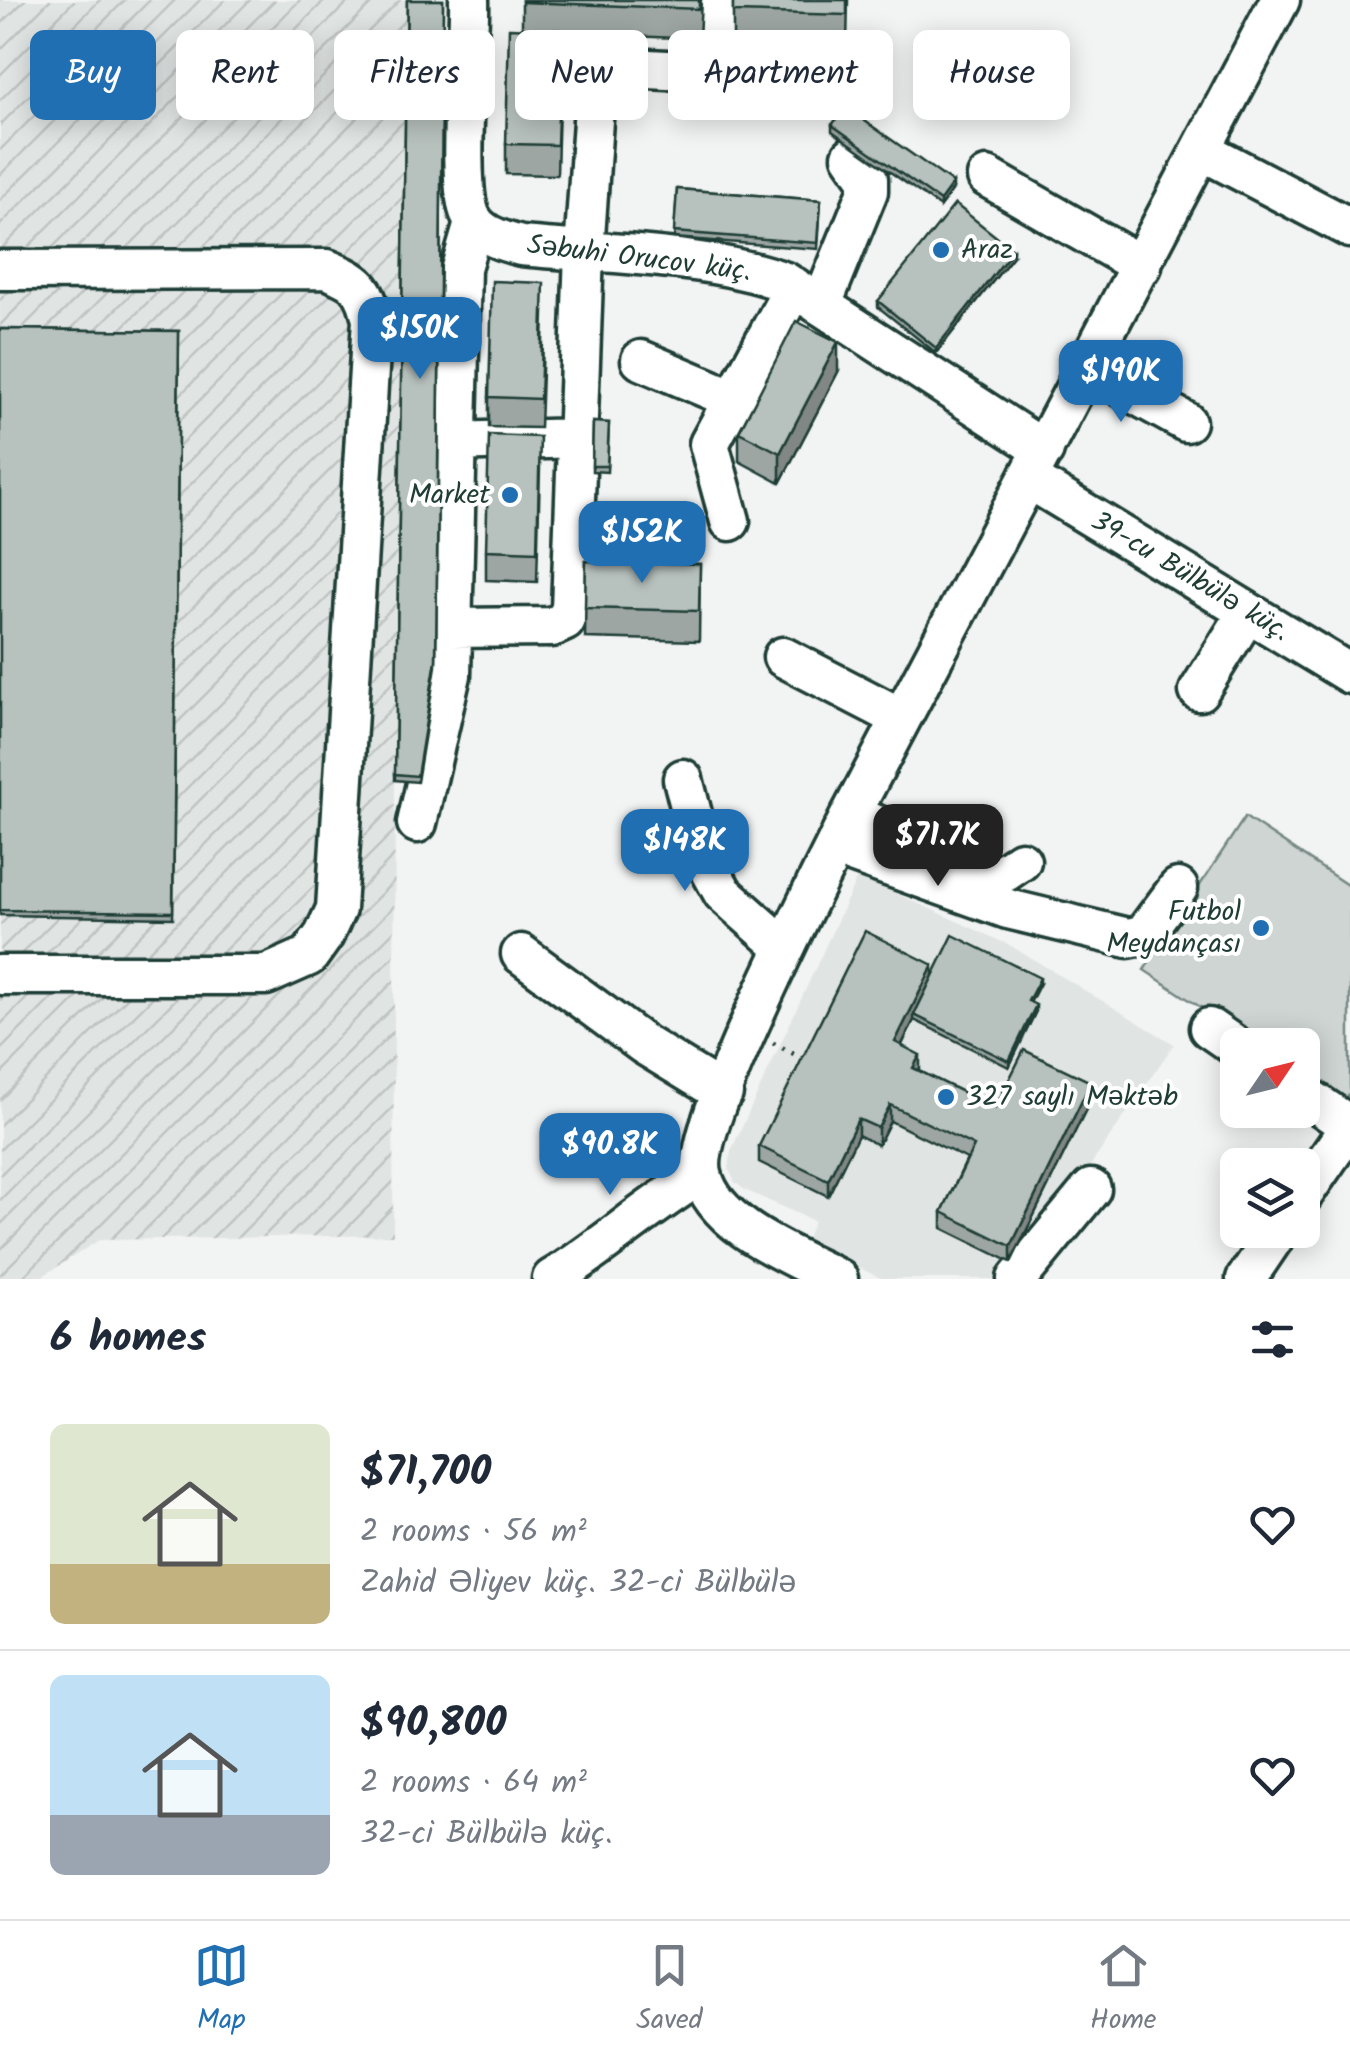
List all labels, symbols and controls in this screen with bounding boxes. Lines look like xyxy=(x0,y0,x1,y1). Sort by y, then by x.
chip: Buy xyxy=(30,30,156,120)
chip: Rent xyxy=(176,30,314,120)
chip: Filters xyxy=(334,30,495,120)
chip: New xyxy=(515,30,648,120)
chip: Apartment xyxy=(668,30,893,120)
chip: House xyxy=(913,30,1070,120)
street label: Səbuhi Orucov küç. xyxy=(524,223,754,295)
place label: Araz xyxy=(961,228,1013,273)
marker: Araz xyxy=(930,239,952,261)
pin: $150K xyxy=(350,297,490,382)
text: $150K xyxy=(380,304,460,355)
pin: $190K xyxy=(1051,340,1191,425)
text: $190K xyxy=(1081,347,1161,398)
place label: Market xyxy=(409,473,491,518)
marker: Market xyxy=(499,484,521,506)
street label: 39-cu Bülbülə küç. xyxy=(1082,500,1298,654)
pin: $152K xyxy=(572,501,712,586)
text: $152K xyxy=(601,508,683,559)
pin: $71.7K xyxy=(857,804,1019,889)
pin: $148K xyxy=(615,809,755,894)
text: $71.7K xyxy=(895,811,981,862)
text: $148K xyxy=(643,816,727,867)
place label: Futbol Meydançası xyxy=(1106,890,1241,967)
marker: Futbol Meydançası xyxy=(1250,917,1272,939)
north arrow xyxy=(1220,1028,1320,1128)
map controls xyxy=(1220,1028,1320,1248)
place label: 327 saylı Məktəb xyxy=(966,1075,1178,1120)
marker: 327 saylı Məktəb xyxy=(935,1086,957,1108)
pin: $90.8K xyxy=(529,1113,691,1198)
text: $90.8K xyxy=(561,1120,659,1171)
button: layers xyxy=(1220,1148,1320,1248)
text: 6 homes xyxy=(50,1306,206,1373)
icon: filters xyxy=(1245,1312,1300,1367)
text: $71,700 xyxy=(360,1440,491,1507)
icon: home xyxy=(130,1464,250,1584)
icon: heart xyxy=(1245,1497,1300,1552)
text: 2 rooms · 56 m² xyxy=(360,1507,587,1558)
text: Zahid Əliyev küç. 32-ci Bülbülə xyxy=(360,1558,796,1609)
text: $90,800 xyxy=(360,1691,507,1758)
icon: home xyxy=(130,1715,250,1835)
icon: heart xyxy=(1245,1748,1300,1803)
text: 2 rooms · 64 m² xyxy=(360,1758,587,1809)
text: 32-ci Bülbülə küç. xyxy=(360,1809,613,1860)
tab: Map xyxy=(194,1938,249,2043)
tab: Saved xyxy=(636,1938,703,2043)
tab: Home xyxy=(1090,1938,1156,2043)

